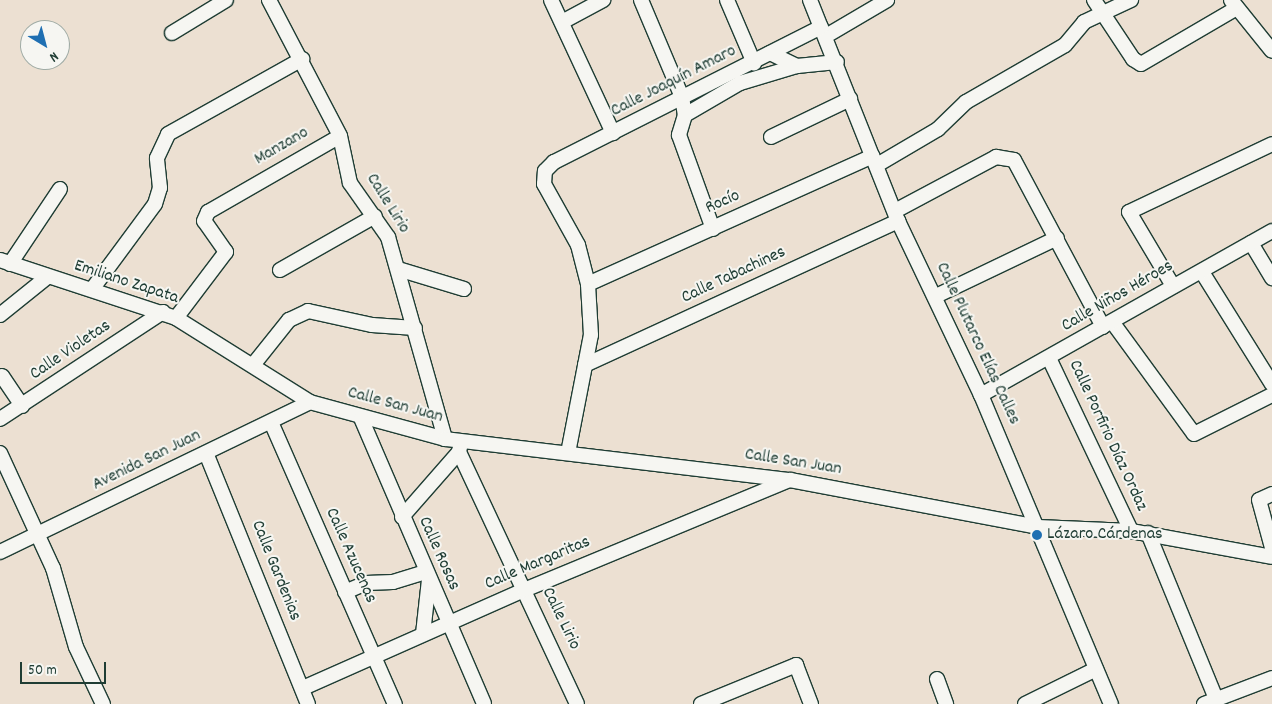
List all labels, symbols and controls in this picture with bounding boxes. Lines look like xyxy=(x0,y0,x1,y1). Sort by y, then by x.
north arrow xyxy=(20,20,70,70)
street label: Calle Joaquín Amaro xyxy=(608,41,740,123)
text: N xyxy=(45,46,62,66)
street label: Manzano xyxy=(251,123,313,171)
street label: Calle Lirio xyxy=(360,170,414,238)
street label: Rocío xyxy=(702,186,744,220)
street label: Calle Tabachines xyxy=(678,242,790,310)
street label: Emiliano Zapata xyxy=(71,256,181,310)
street label: Calle Niños Héroes xyxy=(1058,256,1178,338)
street label: Calle Plutarco Elías Calles xyxy=(930,259,1024,429)
street label: Calle Violetas xyxy=(27,316,115,386)
street label: Calle Porfirio Díaz Ordaz xyxy=(1063,357,1151,515)
street label: Calle San Juan xyxy=(345,383,445,429)
street label: Avenida San Juan xyxy=(89,425,205,497)
street label: Calle San Juan xyxy=(743,445,843,481)
street label: Calle Azucenas xyxy=(319,505,381,607)
street label: Calle Rosas xyxy=(412,514,464,594)
street label: Calle Gardenias xyxy=(245,518,305,624)
place label: Lázaro Cárdenas xyxy=(1047,524,1163,546)
marker: Lázaro Cárdenas xyxy=(1031,529,1043,541)
street label: Calle Margaritas xyxy=(482,532,594,596)
street label: Calle Lirio xyxy=(536,584,584,654)
scale bar xyxy=(22,652,109,684)
text: 50 m xyxy=(28,660,57,682)

